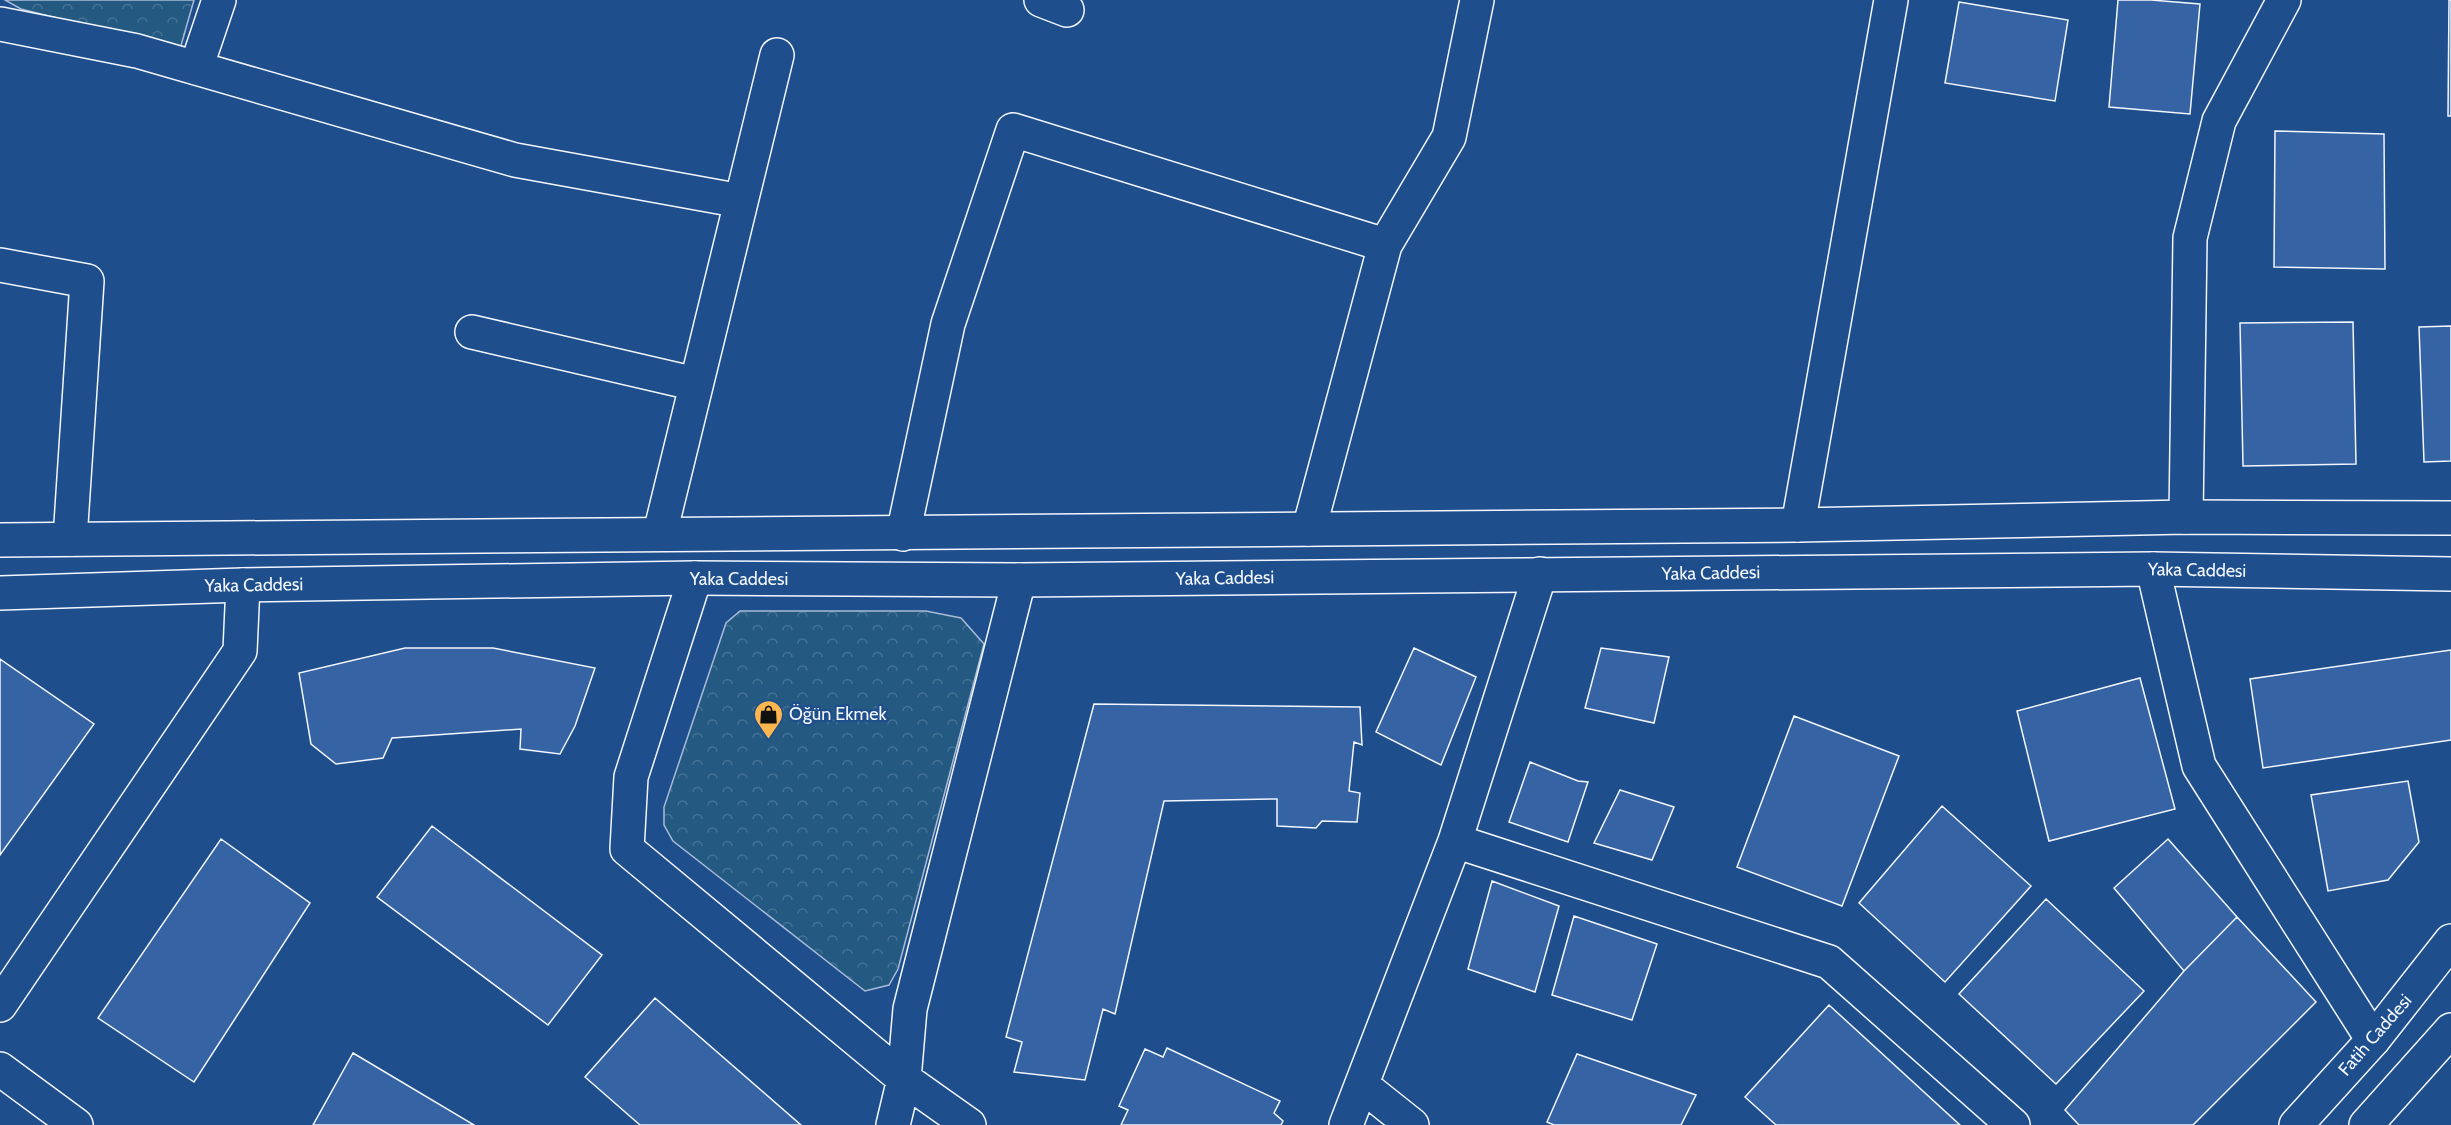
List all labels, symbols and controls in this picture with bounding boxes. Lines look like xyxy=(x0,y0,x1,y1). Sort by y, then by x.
street label: Yaka Caddesi xyxy=(2147,558,2246,582)
street label: Yaka Caddesi xyxy=(1661,561,1760,585)
street label: Yaka Caddesi xyxy=(1175,566,1274,590)
street label: Yaka Caddesi xyxy=(689,568,788,590)
street label: Yaka Caddesi xyxy=(204,573,303,597)
shop icon: Öğün Ekmek xyxy=(752,698,784,740)
place label: Öğün Ekmek xyxy=(789,703,887,725)
street label: Fatih Caddesi xyxy=(2334,990,2416,1080)

